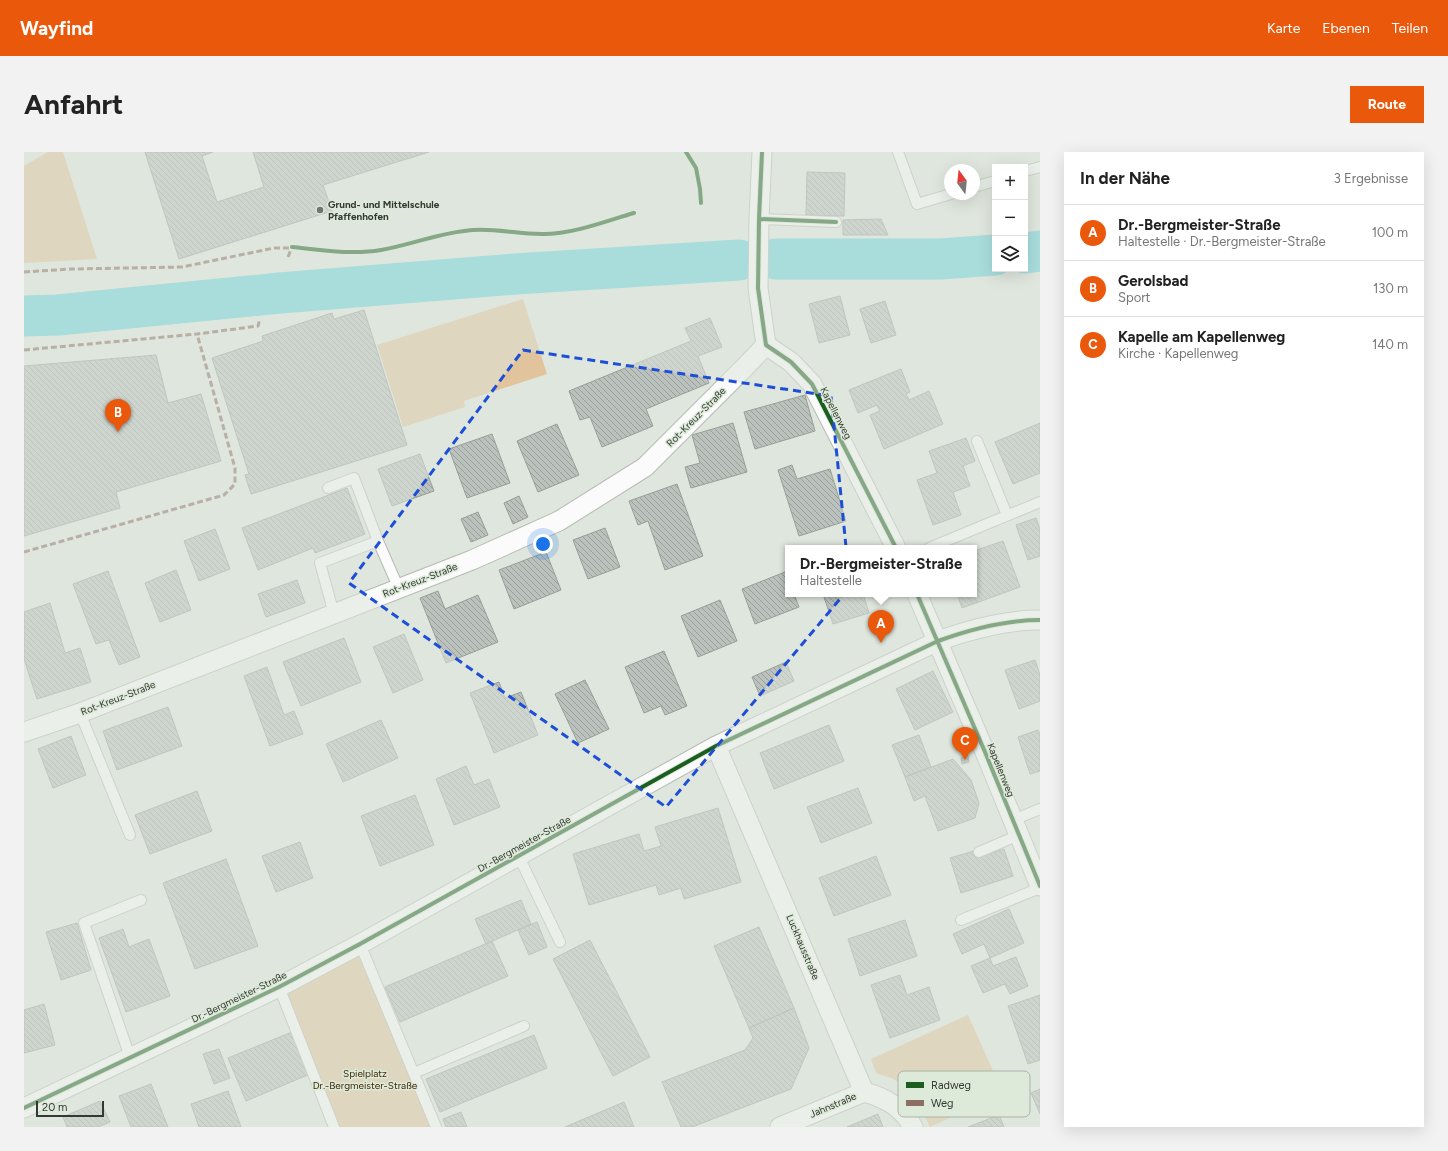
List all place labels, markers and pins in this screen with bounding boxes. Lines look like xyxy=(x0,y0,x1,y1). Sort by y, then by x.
place label: Grund- und Mittelschule Pfaffenhofen xyxy=(328,198,440,223)
marker: Grund- und Mittelschule Pfaffenhofen xyxy=(315,205,325,215)
pin: B xyxy=(105,399,131,432)
pin: A xyxy=(868,610,894,643)
pin: C xyxy=(952,727,978,760)

